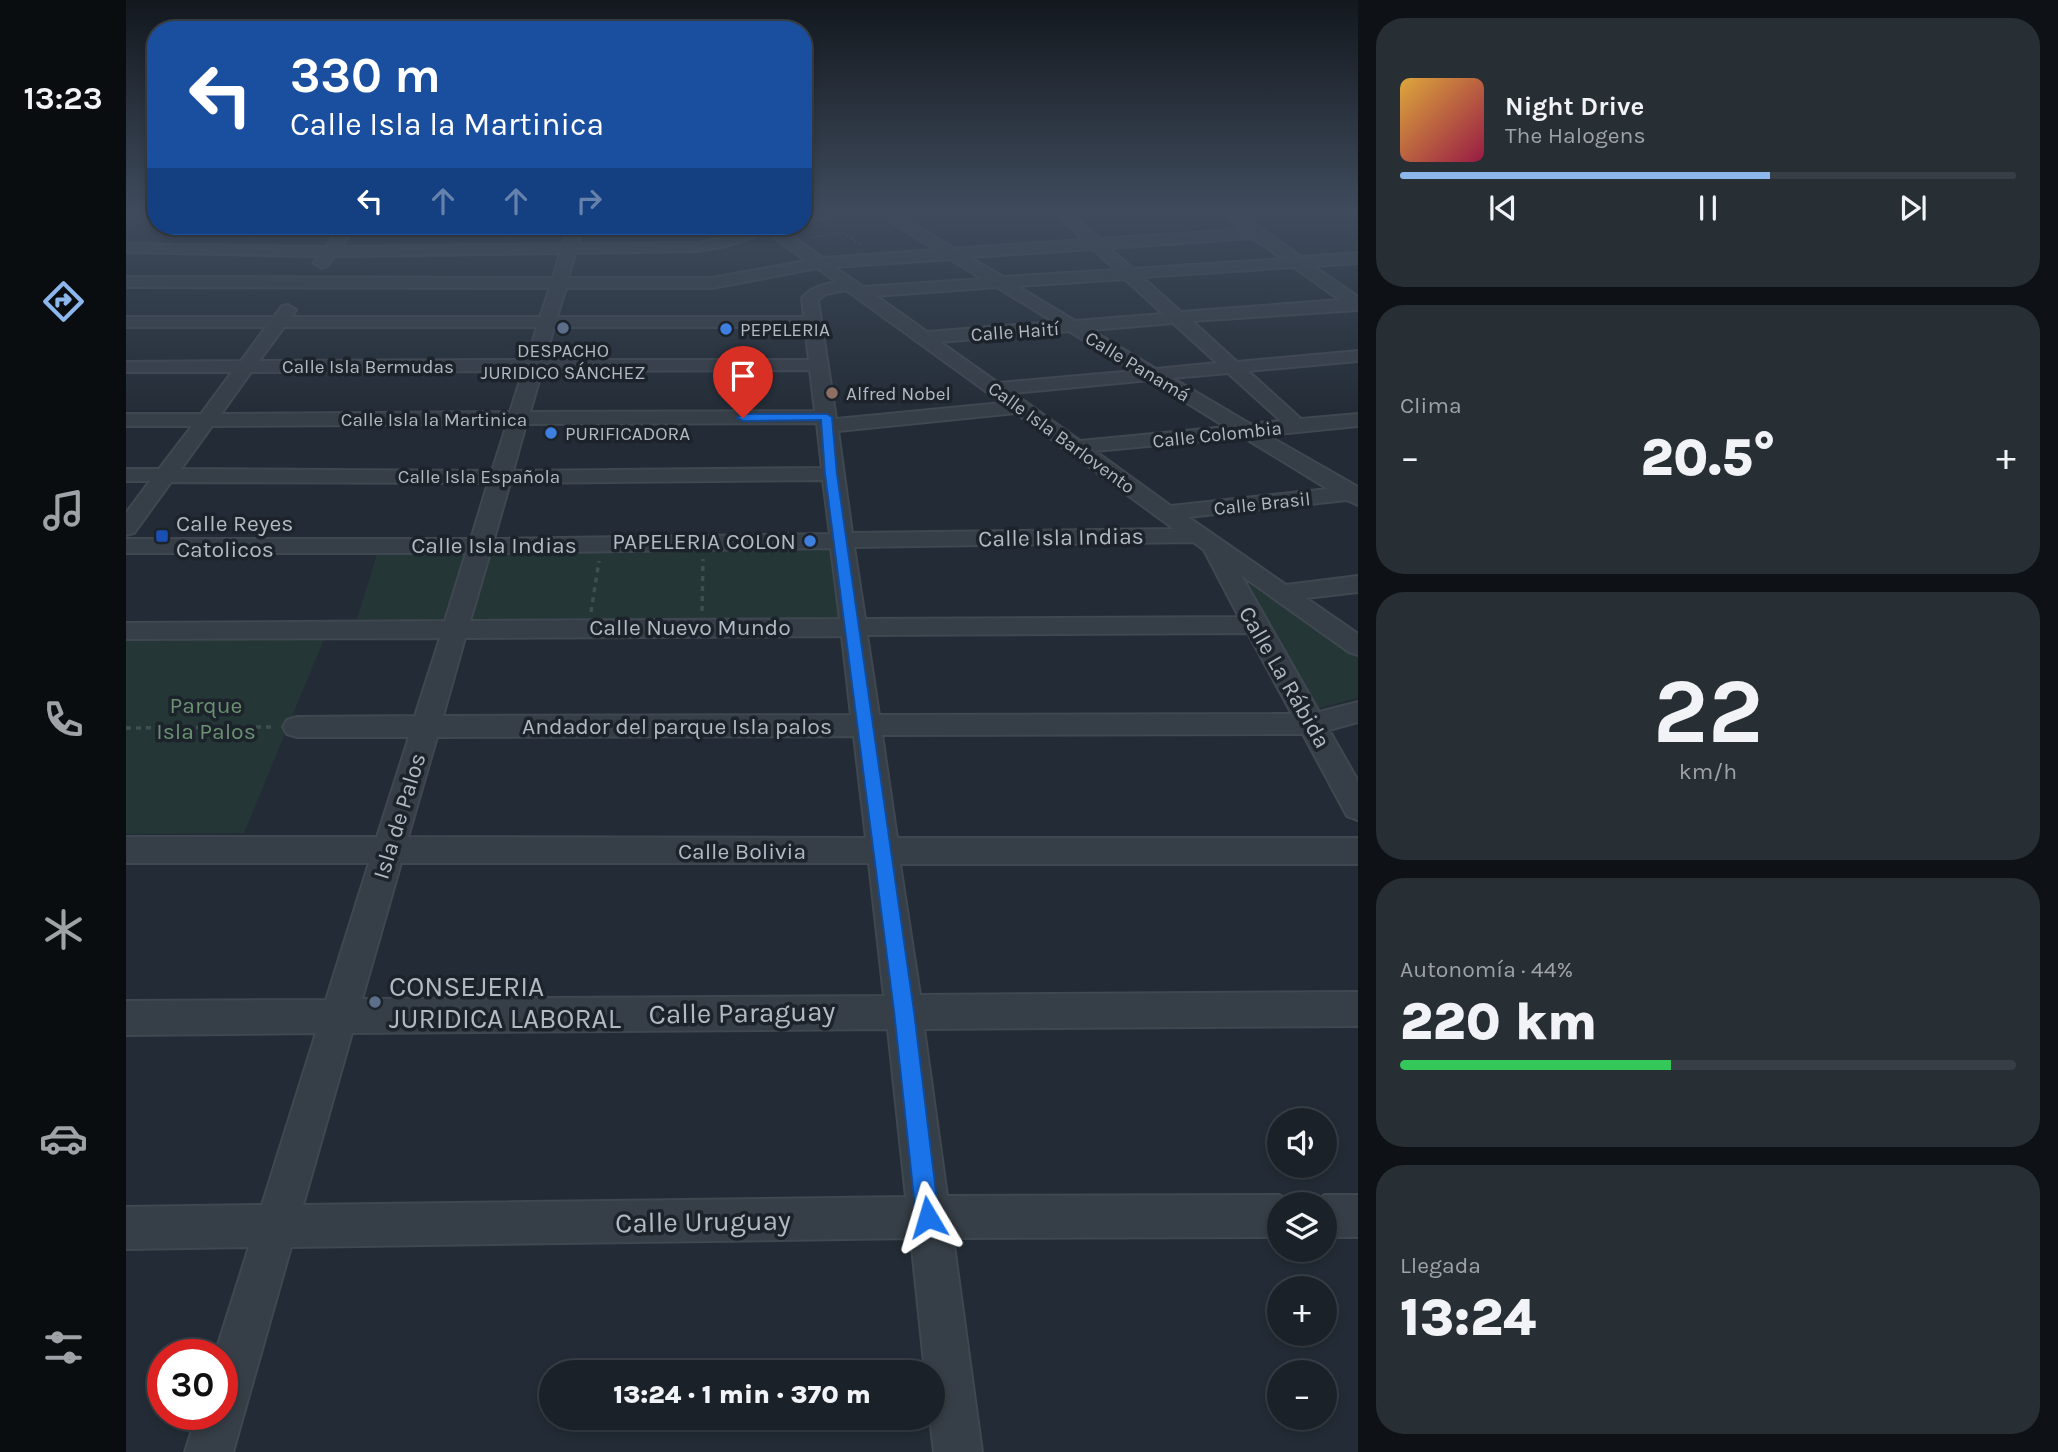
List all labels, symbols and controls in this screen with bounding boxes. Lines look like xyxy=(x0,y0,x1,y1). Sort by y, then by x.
text: 330 m xyxy=(290,47,441,104)
icon: left xyxy=(175,49,266,140)
text: 13:23 xyxy=(23,80,103,117)
text: Night Drive xyxy=(1505,91,1644,122)
text: Calle Isla la Martinica xyxy=(290,106,604,143)
text: The Halogens xyxy=(1505,122,1645,149)
icon: left xyxy=(351,182,389,220)
icon: ahead xyxy=(424,182,462,220)
icon: ahead xyxy=(497,182,535,220)
icon: right xyxy=(570,182,608,220)
icon: previous xyxy=(1484,189,1522,227)
icon: pause xyxy=(1689,189,1727,227)
icon: next xyxy=(1894,189,1932,227)
icon: directions xyxy=(39,277,88,326)
street label: Calle Haití xyxy=(970,318,1060,346)
place label: PEPELERIA xyxy=(740,319,830,341)
marker: DESPACHO JURIDICO SÁNCHEZ xyxy=(555,320,571,336)
marker: PEPELERIA xyxy=(718,321,734,337)
street label: Calle Panamá xyxy=(1081,327,1194,407)
place label: DESPACHO JURIDICO SÁNCHEZ xyxy=(481,340,645,384)
pin xyxy=(713,346,773,418)
street label: Calle Isla Bermudas xyxy=(282,356,454,378)
icon: arrive xyxy=(724,357,762,395)
street label: Calle Isla Barlovento xyxy=(984,377,1139,498)
place label: Alfred Nobel xyxy=(846,383,951,405)
marker: Alfred Nobel xyxy=(824,385,840,401)
text: Clima xyxy=(1400,392,1462,419)
street label: Calle Isla la Martinica xyxy=(341,409,527,431)
street label: Calle Colombia xyxy=(1151,417,1283,453)
place label: PURIFICADORA xyxy=(565,423,690,445)
marker: PURIFICADORA xyxy=(543,425,559,441)
text: 20.5° xyxy=(1640,427,1776,488)
text: − xyxy=(1400,435,1420,480)
text: + xyxy=(1996,435,2016,480)
street label: Calle Isla Española xyxy=(398,466,560,488)
icon: music xyxy=(39,486,88,535)
street label: Calle Brasil xyxy=(1213,488,1312,520)
place label: Calle Reyes Catolicos xyxy=(176,510,293,563)
street label: Calle Isla Indias xyxy=(978,523,1144,552)
marker: Calle Reyes Catolicos xyxy=(154,528,170,544)
place label: PAPELERIA COLON xyxy=(612,528,796,555)
street label: Calle Isla Indias xyxy=(411,532,577,559)
marker: PAPELERIA COLON xyxy=(802,533,818,549)
street label: Calle La Rábida xyxy=(1233,602,1336,753)
street label: Calle Nuevo Mundo xyxy=(589,614,791,641)
text: 22 xyxy=(1653,659,1763,765)
park label: Parque Isla Palos xyxy=(156,692,256,745)
icon: phone xyxy=(39,695,88,744)
street label: Andador del parque Isla palos xyxy=(522,713,832,740)
street label: Isla de Palos xyxy=(367,750,431,882)
text: km/h xyxy=(1679,758,1737,785)
street label: Calle Bolivia xyxy=(678,838,806,865)
icon: climate xyxy=(39,905,88,954)
text: Autonomía · 44% xyxy=(1400,956,1573,983)
place label: CONSEJERIA JURIDICA LABORAL xyxy=(389,970,621,1035)
text: 220 km xyxy=(1400,991,1597,1052)
marker: CONSEJERIA JURIDICA LABORAL xyxy=(367,994,383,1010)
street label: Calle Paraguay xyxy=(648,994,836,1031)
map controls xyxy=(1267,1108,1337,1430)
button: sound xyxy=(1267,1108,1337,1178)
icon: car xyxy=(39,1114,88,1163)
position arrow xyxy=(891,1180,965,1254)
button: layers xyxy=(1267,1192,1337,1262)
street label: Calle Uruguay xyxy=(615,1203,791,1240)
text: Llegada xyxy=(1400,1252,1481,1279)
button: + xyxy=(1267,1276,1337,1346)
text: 13:24 xyxy=(1400,1287,1536,1348)
icon: filters xyxy=(39,1323,88,1372)
speed limit sign: 30 xyxy=(147,1339,238,1430)
button: − xyxy=(1267,1360,1337,1430)
text: 13:24 · 1 min · 370 m xyxy=(613,1379,871,1410)

